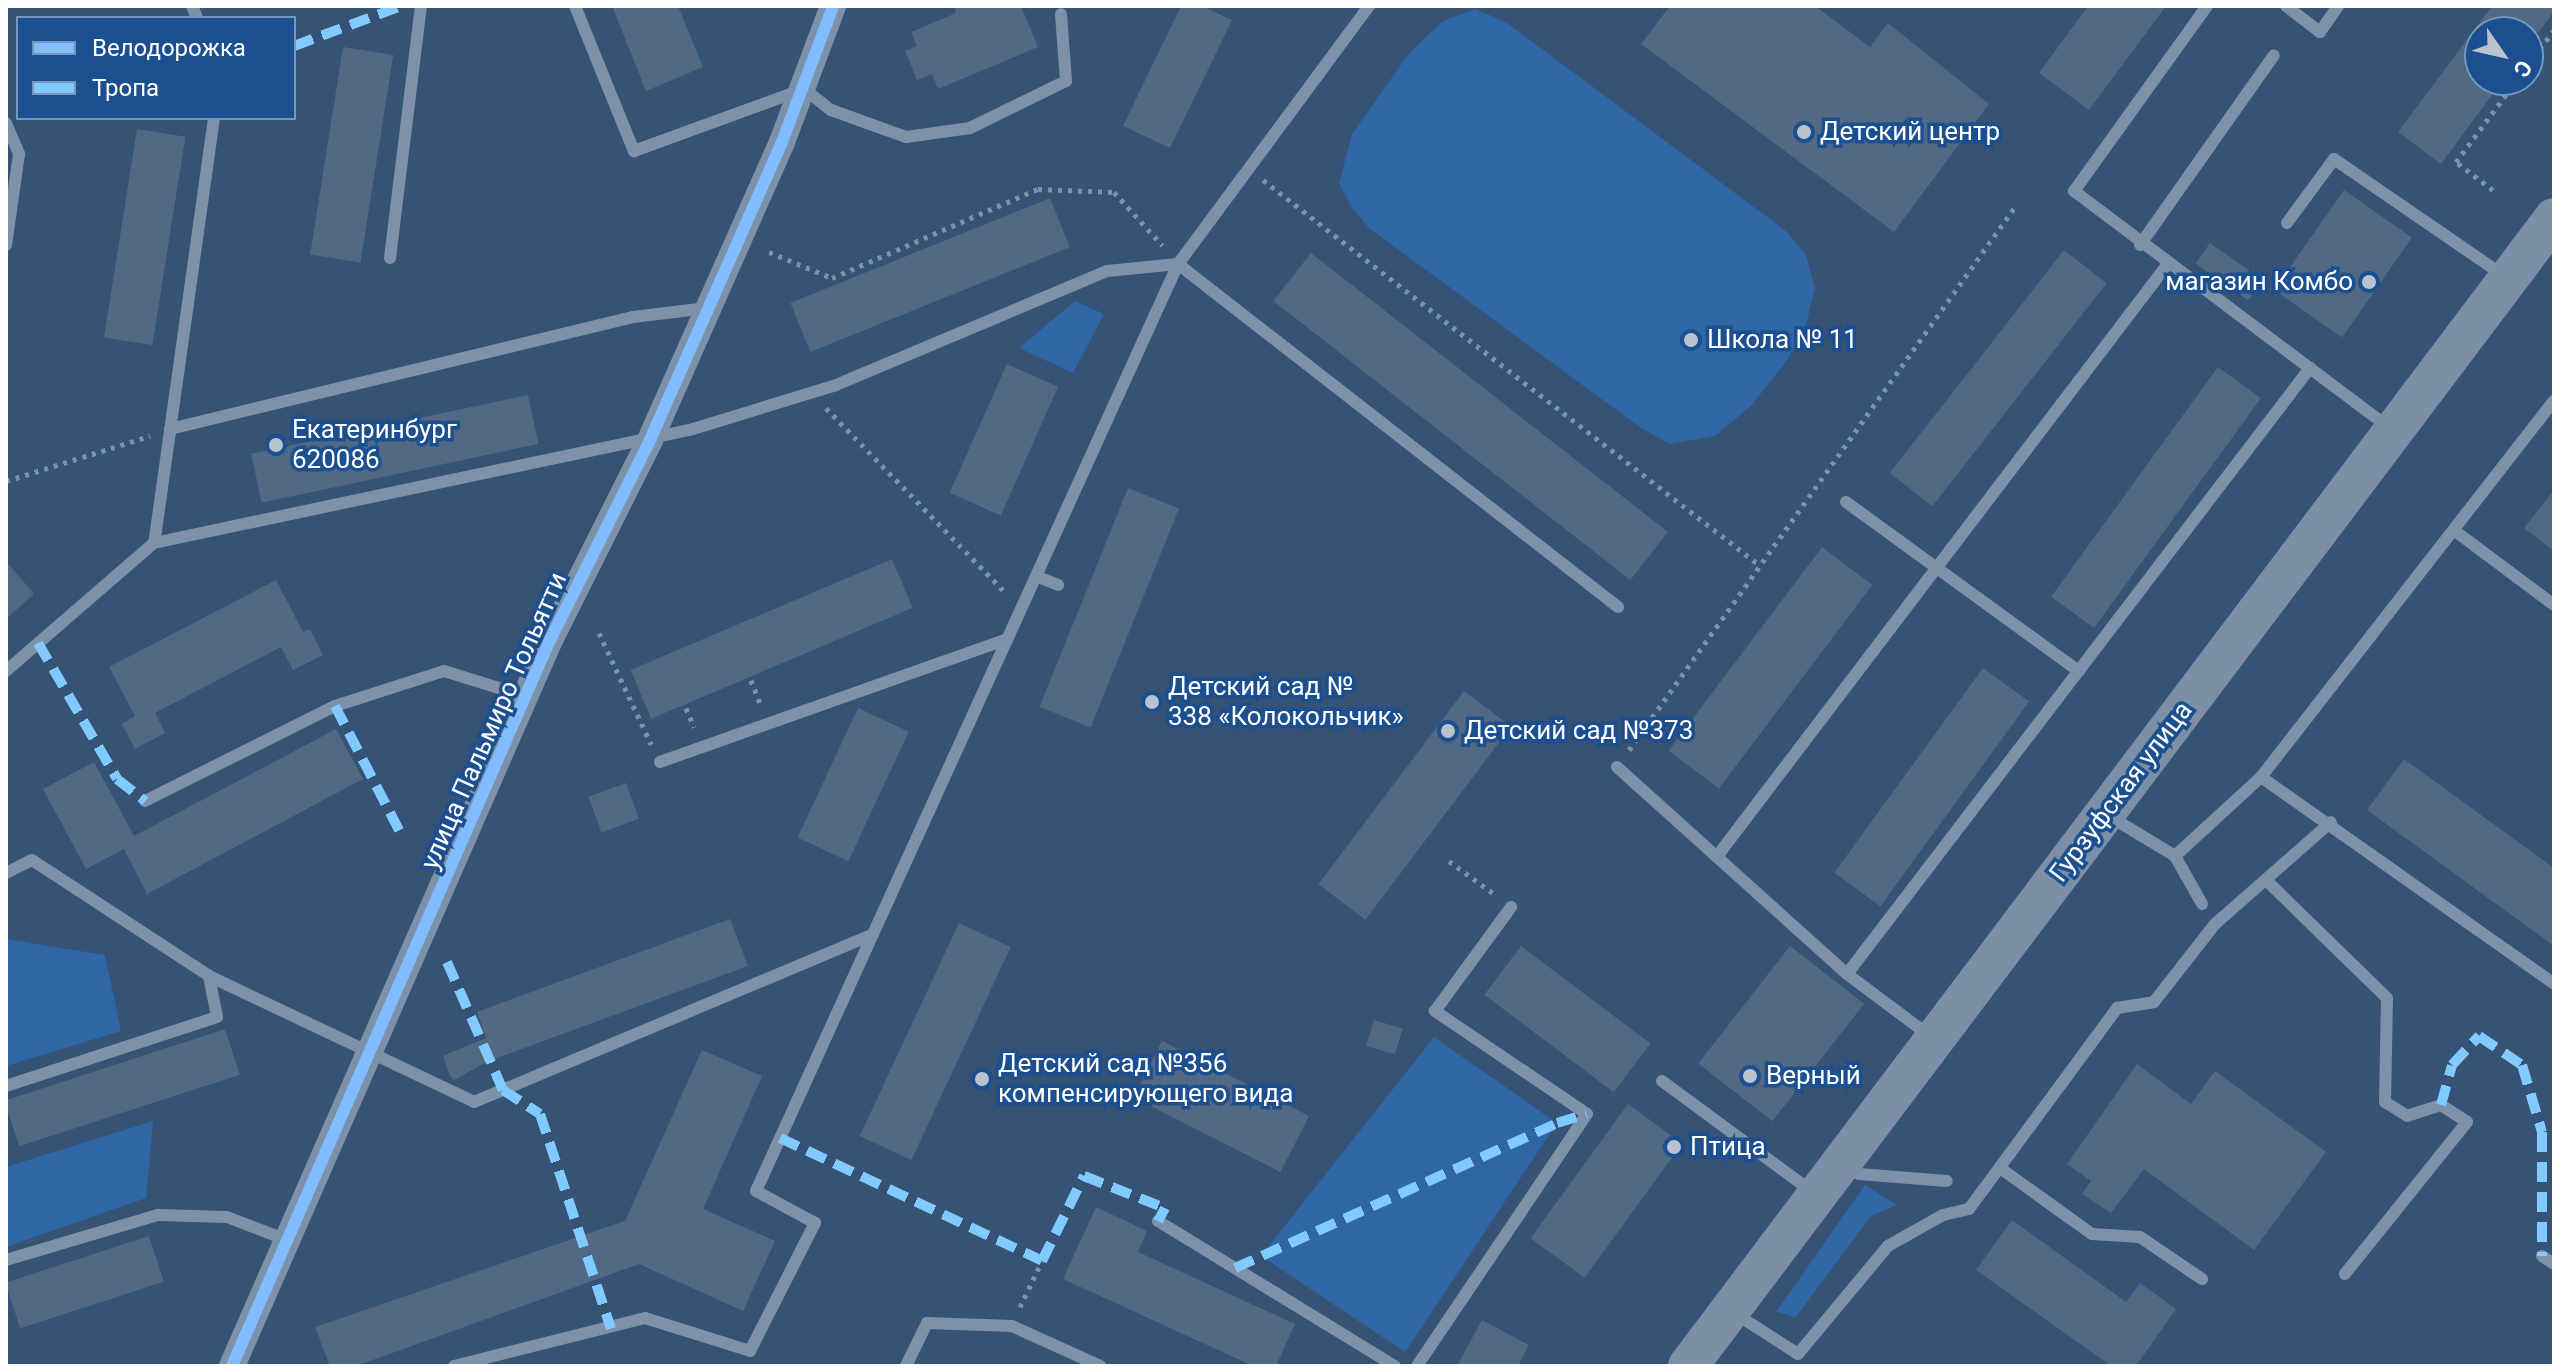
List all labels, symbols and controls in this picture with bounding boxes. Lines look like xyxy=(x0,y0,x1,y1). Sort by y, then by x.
legend xyxy=(16,16,296,120)
north arrow xyxy=(2464,16,2544,96)
text: Велодорожка xyxy=(92,34,246,62)
text: С xyxy=(2508,56,2537,82)
text: Тропа xyxy=(92,74,159,102)
place label: Детский центр xyxy=(1820,116,2000,148)
marker: Детский центр xyxy=(1795,123,1813,141)
place label: магазин Комбо xyxy=(2165,266,2353,298)
marker: магазин Комбо xyxy=(2360,273,2378,291)
place label: Школа № 11 xyxy=(1707,324,1858,356)
marker: Школа № 11 xyxy=(1682,331,1700,349)
place label: Екатеринбург 620086 xyxy=(292,414,457,476)
marker: Екатеринбург 620086 xyxy=(267,436,285,454)
street label: улица Пальмиро Тольятти xyxy=(414,568,574,874)
place label: Детский сад № 338 «Колокольчик» xyxy=(1168,671,1404,732)
marker: Детский сад № 338 «Колокольчик» xyxy=(1143,693,1161,711)
street label: Гурзуфская улица xyxy=(2043,696,2199,888)
place label: Детский сад №373 xyxy=(1464,715,1693,747)
marker: Детский сад №373 xyxy=(1439,722,1457,740)
place label: Детский сад №356 компенсирующего вида xyxy=(998,1048,1293,1110)
place label: Верный xyxy=(1766,1060,1861,1092)
marker: Верный xyxy=(1741,1067,1759,1085)
marker: Детский сад №356 компенсирующего вида xyxy=(973,1070,991,1088)
place label: Птица xyxy=(1690,1131,1766,1163)
marker: Птица xyxy=(1665,1138,1683,1156)

